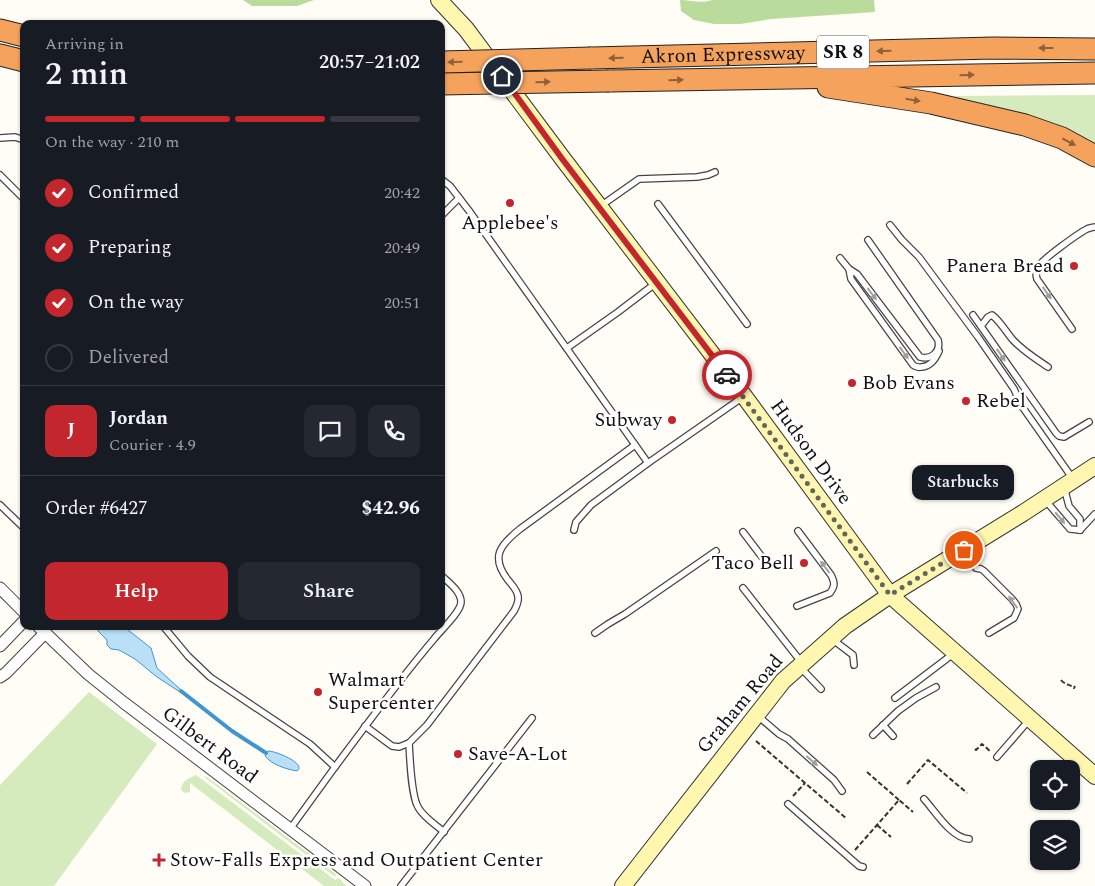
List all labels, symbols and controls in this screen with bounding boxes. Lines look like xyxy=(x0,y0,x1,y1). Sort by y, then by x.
text: Arriving in xyxy=(45,32,124,56)
road number: SR 8 xyxy=(817,36,869,68)
street label: Akron Expressway xyxy=(640,38,807,72)
one-way arrow xyxy=(1038,44,1054,52)
one-way arrow xyxy=(876,47,892,55)
text: 20:57–21:02 xyxy=(319,48,420,77)
text: 2 min xyxy=(45,50,128,99)
one-way arrow xyxy=(608,54,624,62)
pin xyxy=(481,55,523,97)
one-way arrow xyxy=(446,58,462,66)
icon: home xyxy=(488,62,516,90)
one-way arrow xyxy=(959,71,975,79)
one-way arrow xyxy=(668,76,684,84)
one-way arrow xyxy=(536,78,552,86)
one-way arrow xyxy=(905,96,921,104)
text: On the way · 210 m xyxy=(45,130,179,154)
one-way arrow xyxy=(1062,138,1076,146)
text: Confirmed xyxy=(88,178,179,207)
icon: check xyxy=(45,179,73,207)
text: 20:42 xyxy=(384,181,420,205)
marker: Applebee's xyxy=(504,197,516,209)
place label: Applebee's xyxy=(461,208,559,238)
text: Preparing xyxy=(88,233,172,262)
icon: check xyxy=(45,234,73,262)
text: 20:49 xyxy=(384,236,420,260)
place label: Panera Bread xyxy=(946,251,1064,281)
marker: Panera Bread xyxy=(1068,260,1080,272)
one-way arrow xyxy=(1041,286,1052,299)
one-way arrow xyxy=(867,287,877,301)
text: On the way xyxy=(88,288,184,317)
icon: check xyxy=(45,289,73,317)
text: 20:51 xyxy=(384,291,420,315)
text: Delivered xyxy=(88,343,169,372)
one-way arrow xyxy=(899,346,910,359)
one-way arrow xyxy=(996,348,1006,362)
courier xyxy=(702,350,752,400)
icon: car xyxy=(713,361,741,389)
place label: Bob Evans xyxy=(862,368,955,398)
marker: Bob Evans xyxy=(846,377,858,389)
place label: Rebel xyxy=(976,386,1026,416)
street label: Hudson Drive xyxy=(763,393,859,511)
marker: Rebel xyxy=(960,395,972,407)
text: Jordan xyxy=(109,404,168,433)
button: chat xyxy=(304,405,356,457)
button: phone xyxy=(368,405,420,457)
place label: Subway xyxy=(595,405,663,435)
marker: Subway xyxy=(666,414,678,426)
text: J xyxy=(67,416,75,445)
text: Courier · 4.9 xyxy=(109,433,196,457)
callout: Starbucks xyxy=(913,465,1015,500)
text: Starbucks xyxy=(927,470,999,494)
text: Order #6427 xyxy=(45,494,148,523)
text: $42.96 xyxy=(362,494,420,523)
one-way arrow xyxy=(1055,511,1066,524)
pin xyxy=(943,529,985,571)
icon: bag xyxy=(950,536,978,564)
place label: Taco Bell xyxy=(711,548,794,578)
marker: Taco Bell xyxy=(798,557,810,569)
one-way arrow xyxy=(819,561,830,574)
button: Help xyxy=(45,562,228,620)
button: Share xyxy=(238,562,420,620)
one-way arrow xyxy=(1007,595,1018,608)
street label: Graham Road xyxy=(689,648,791,760)
place label: Walmart Supercenter xyxy=(328,665,435,718)
marker: Walmart Supercenter xyxy=(312,686,324,698)
street label: Gilbert Road xyxy=(156,699,264,791)
place label: Save-A-Lot xyxy=(468,739,568,769)
marker: Save-A-Lot xyxy=(452,748,464,760)
one-way arrow xyxy=(806,755,818,766)
map controls xyxy=(1030,760,1080,870)
button: locate xyxy=(1030,760,1080,810)
button: layers xyxy=(1030,820,1080,870)
place label: Stow-Falls Express and Outpatient Center xyxy=(170,845,543,875)
marker: Stow-Falls Express and Outpatient Center xyxy=(152,853,166,867)

